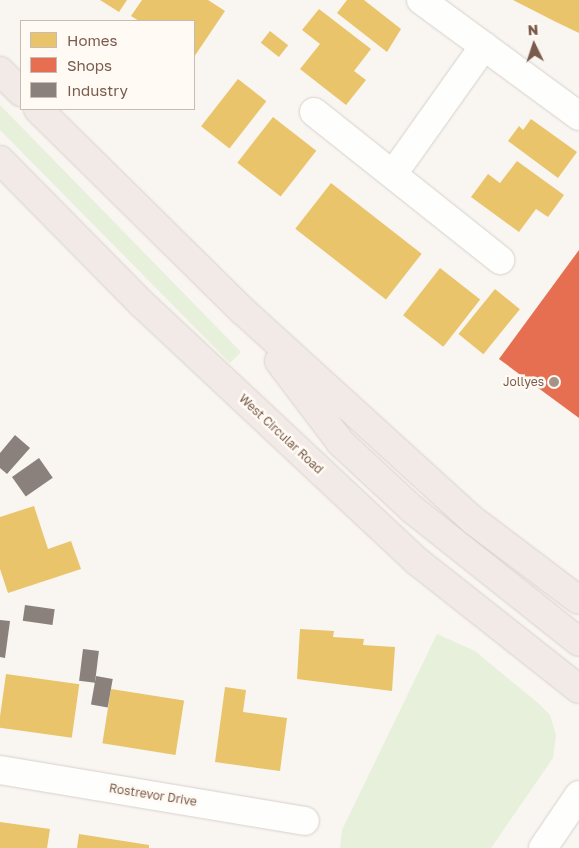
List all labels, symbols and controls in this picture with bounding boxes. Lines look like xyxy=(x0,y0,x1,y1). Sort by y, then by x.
legend xyxy=(20,20,195,110)
north arrow xyxy=(509,20,559,70)
text: N xyxy=(527,21,539,38)
text: Homes xyxy=(67,31,117,49)
text: Shops xyxy=(67,56,112,74)
text: Industry xyxy=(67,81,128,99)
place label: Jollyes xyxy=(503,375,544,389)
marker: Jollyes xyxy=(548,376,560,388)
street label: West Circular Road xyxy=(236,391,326,477)
street label: Rostrevor Drive xyxy=(108,781,198,809)

